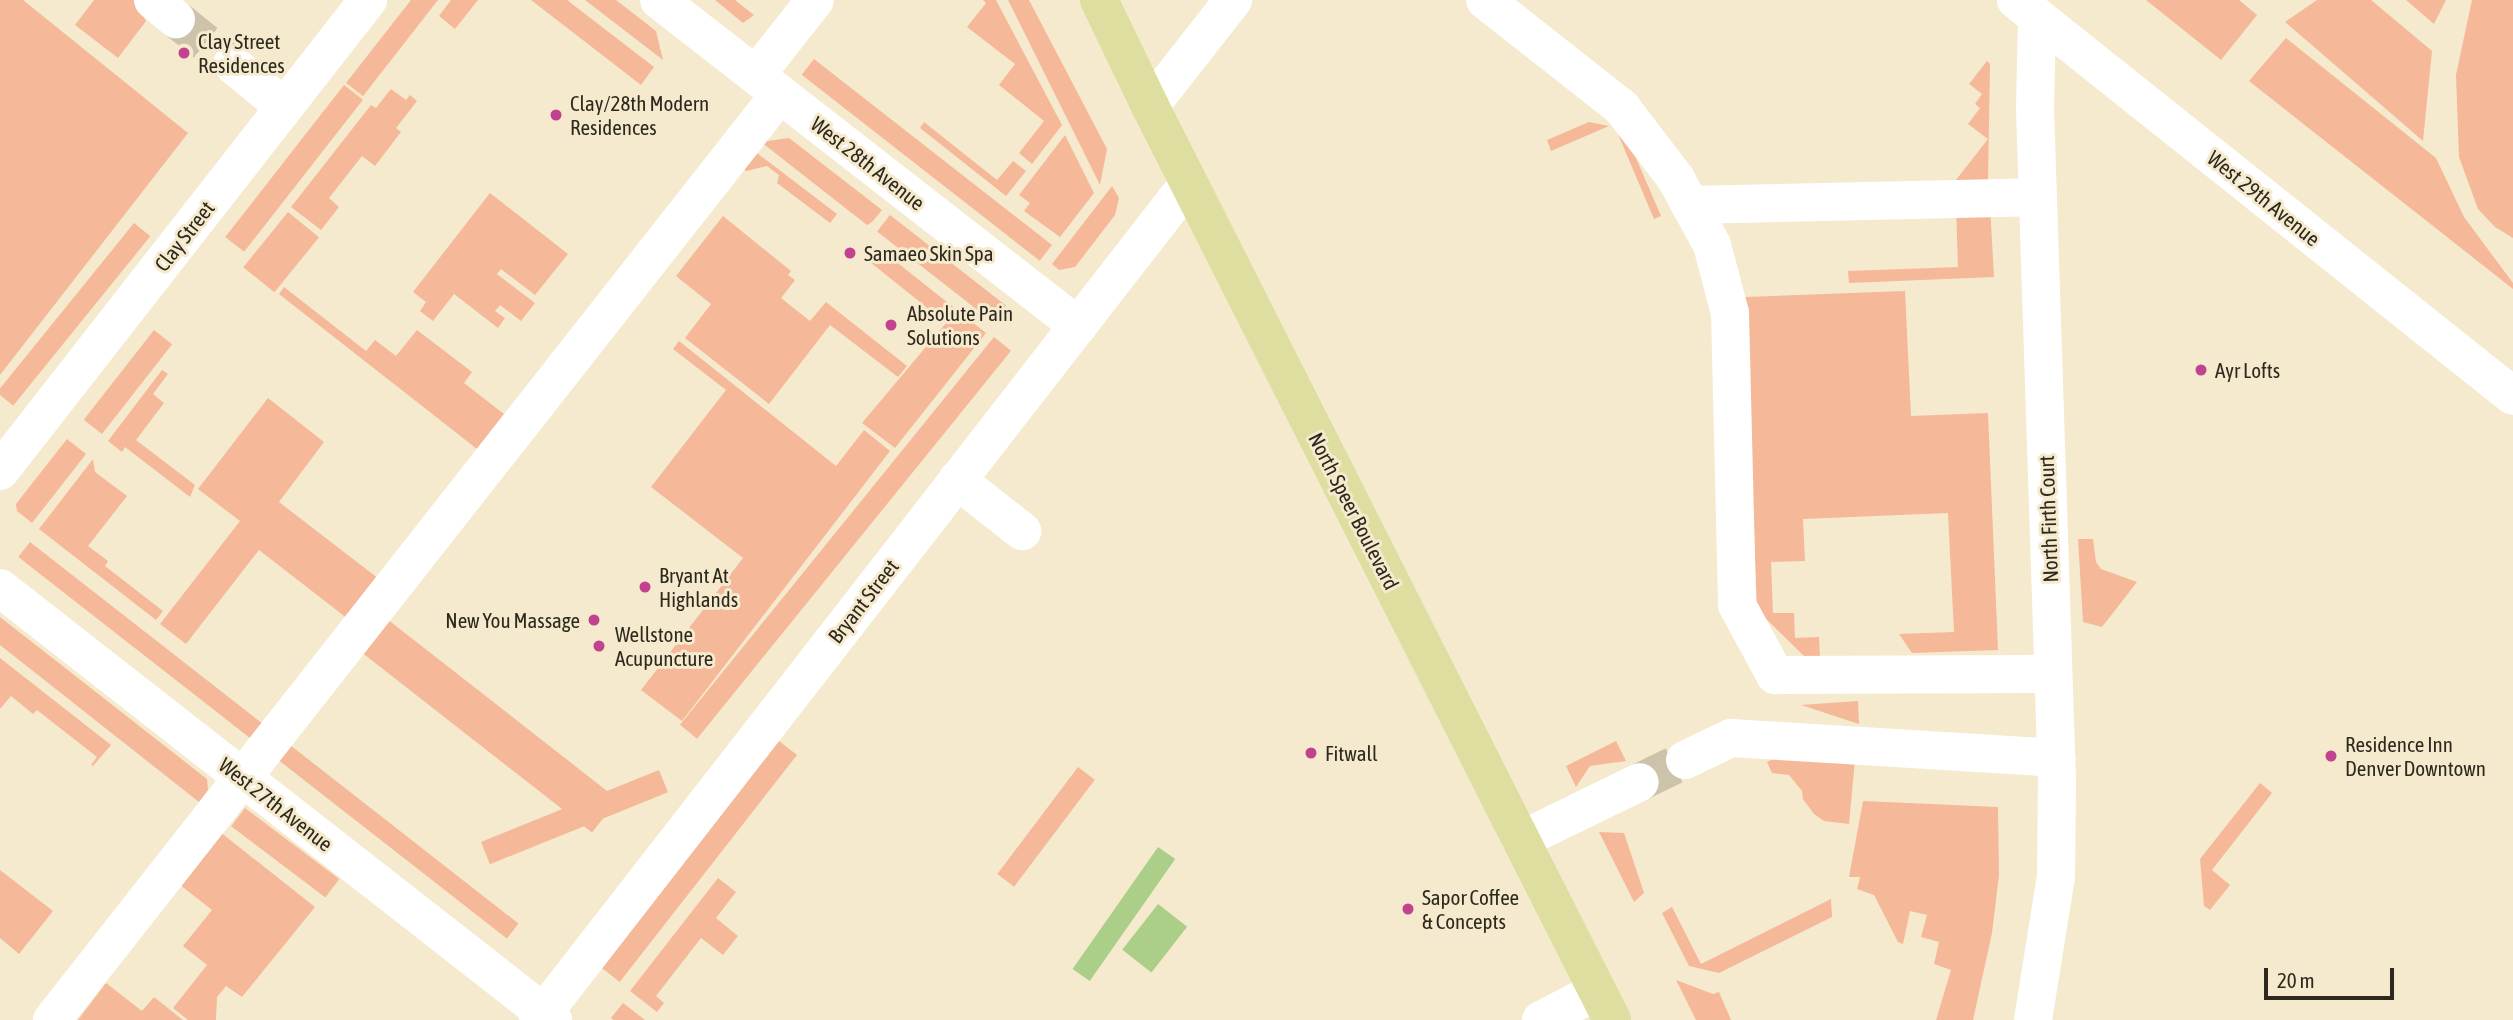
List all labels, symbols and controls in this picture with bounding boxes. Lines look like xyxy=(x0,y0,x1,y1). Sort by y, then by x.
place label: Clay Street Residences xyxy=(198,28,285,78)
marker: Clay Street Residences xyxy=(176,45,192,61)
place label: Clay/28th Modern Residences xyxy=(570,90,709,140)
marker: Clay/28th Modern Residences xyxy=(548,107,564,123)
street label: West 28th Avenue xyxy=(806,111,930,215)
street label: West 29th Avenue xyxy=(2203,145,2325,251)
street label: Clay Street xyxy=(149,196,219,276)
place label: Samaeo Skin Spa xyxy=(864,240,994,266)
marker: Samaeo Skin Spa xyxy=(842,245,858,261)
place label: Absolute Pain Solutions xyxy=(907,300,1013,350)
marker: Absolute Pain Solutions xyxy=(881,315,901,335)
place label: Ayr Lofts xyxy=(2215,357,2280,383)
marker: Ayr Lofts xyxy=(2193,362,2209,378)
street label: North Speer Boulevard xyxy=(1303,428,1405,594)
street label: North Firth Court xyxy=(2033,455,2063,583)
street label: Bryant Street xyxy=(822,554,904,648)
place label: Bryant At Highlands xyxy=(659,562,738,612)
marker: Bryant At Highlands xyxy=(637,579,653,595)
place label: New You Massage xyxy=(445,607,580,633)
marker: New You Massage xyxy=(586,612,602,628)
place label: Wellstone Acupuncture xyxy=(615,621,713,671)
marker: Wellstone Acupuncture xyxy=(589,636,609,656)
place label: Residence Inn Denver Downtown xyxy=(2345,731,2486,781)
place label: Fitwall xyxy=(1325,740,1378,766)
marker: Fitwall xyxy=(1303,745,1319,761)
marker: Residence Inn Denver Downtown xyxy=(2323,748,2339,764)
street label: West 27th Avenue xyxy=(214,752,338,856)
place label: Sapor Coffee & Concepts xyxy=(1422,884,1519,934)
marker: Sapor Coffee & Concepts xyxy=(1400,901,1416,917)
scale bar xyxy=(2268,954,2398,998)
text: 20 m xyxy=(2277,968,2315,992)

